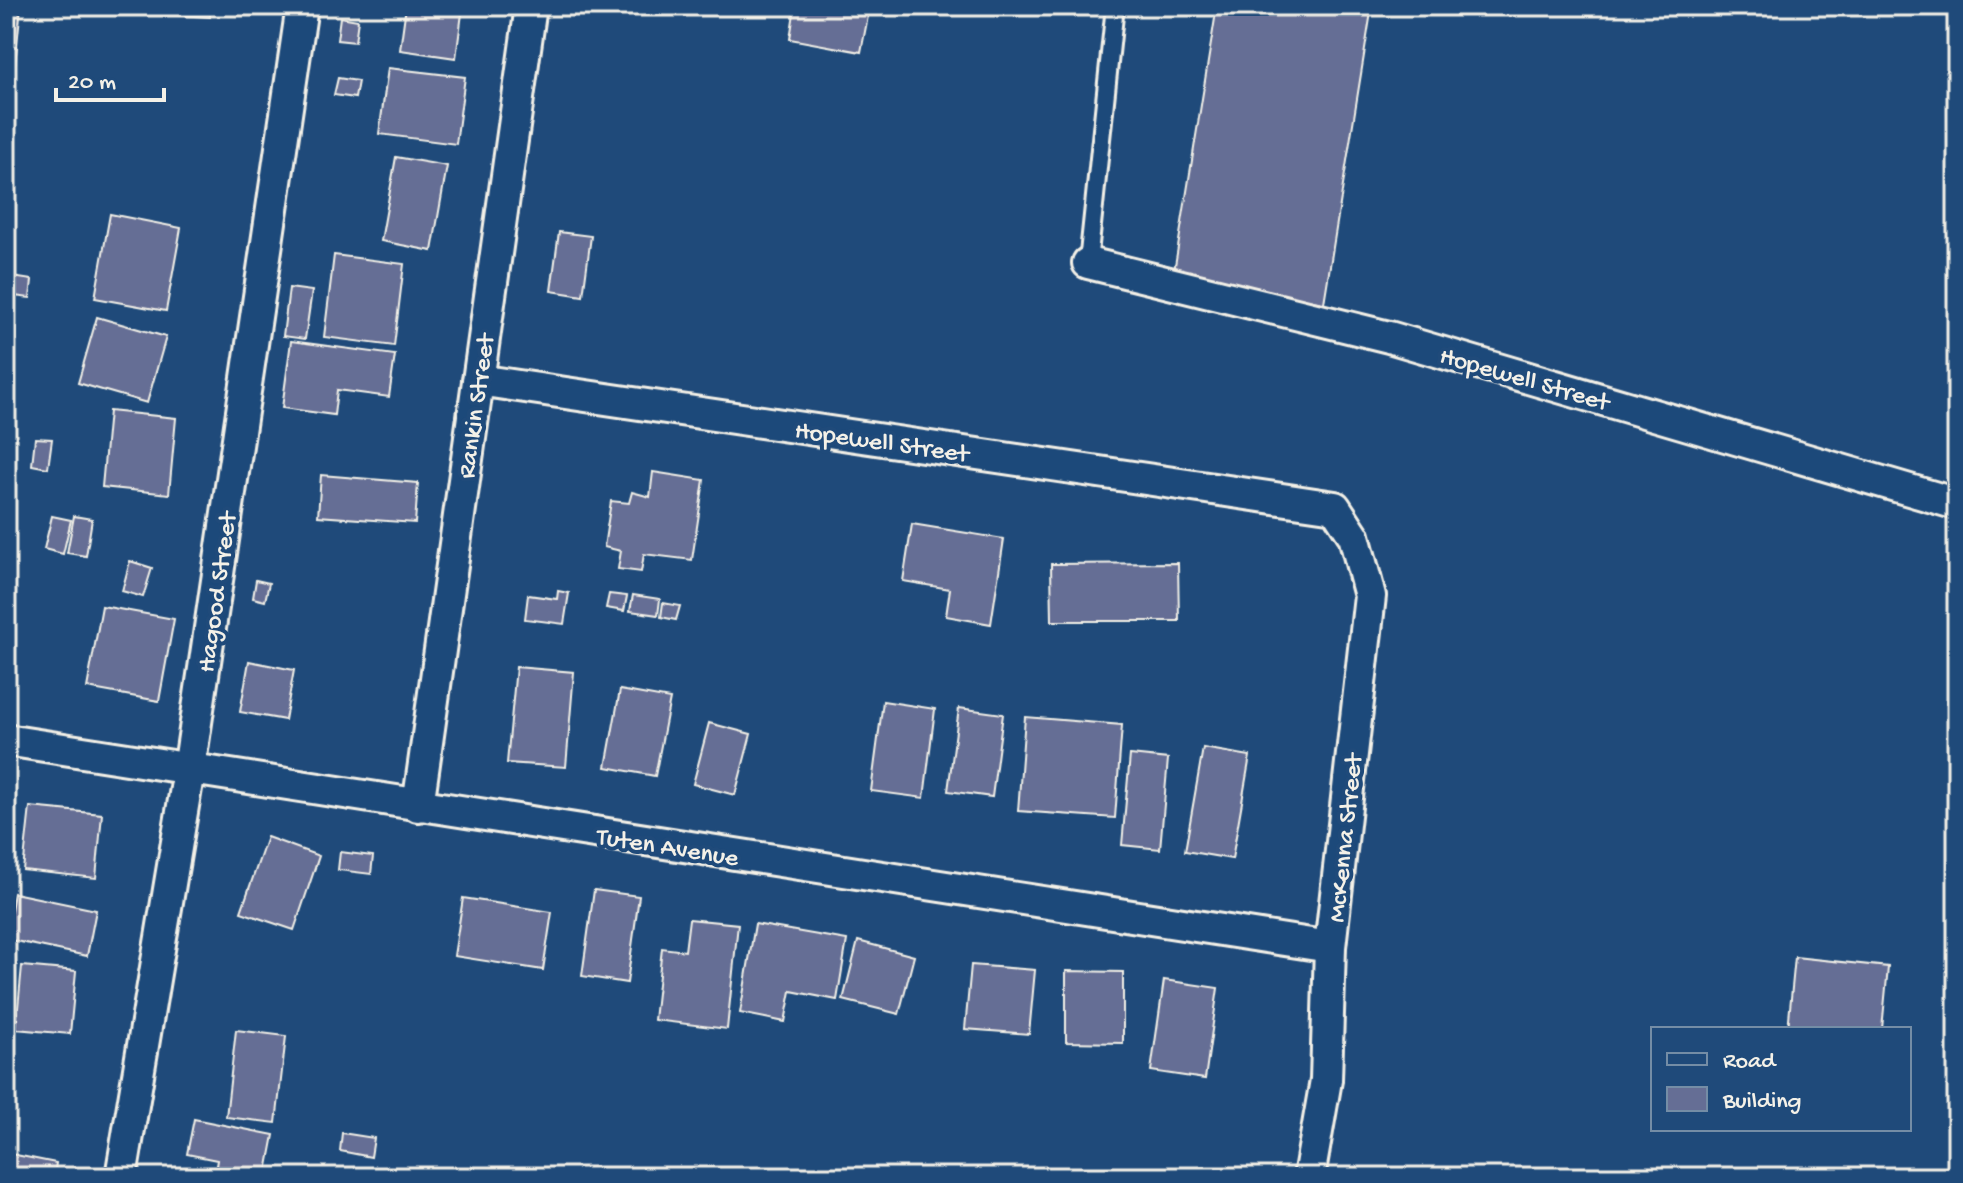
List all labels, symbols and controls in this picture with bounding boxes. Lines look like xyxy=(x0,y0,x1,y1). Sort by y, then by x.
scale bar xyxy=(56,52,164,102)
text: 20 m xyxy=(68,69,116,98)
street label: Rankin Street xyxy=(453,330,504,481)
street label: Hopewell Street xyxy=(1435,342,1614,421)
street label: Hopewell Street xyxy=(793,417,973,472)
street label: Hagood Street xyxy=(193,508,246,675)
street label: McKenna Street xyxy=(1323,750,1372,924)
street label: Tuten Avenue xyxy=(592,823,741,876)
legend xyxy=(1651,1027,1911,1131)
text: Road xyxy=(1723,1048,1777,1077)
text: Building xyxy=(1722,1088,1801,1117)

